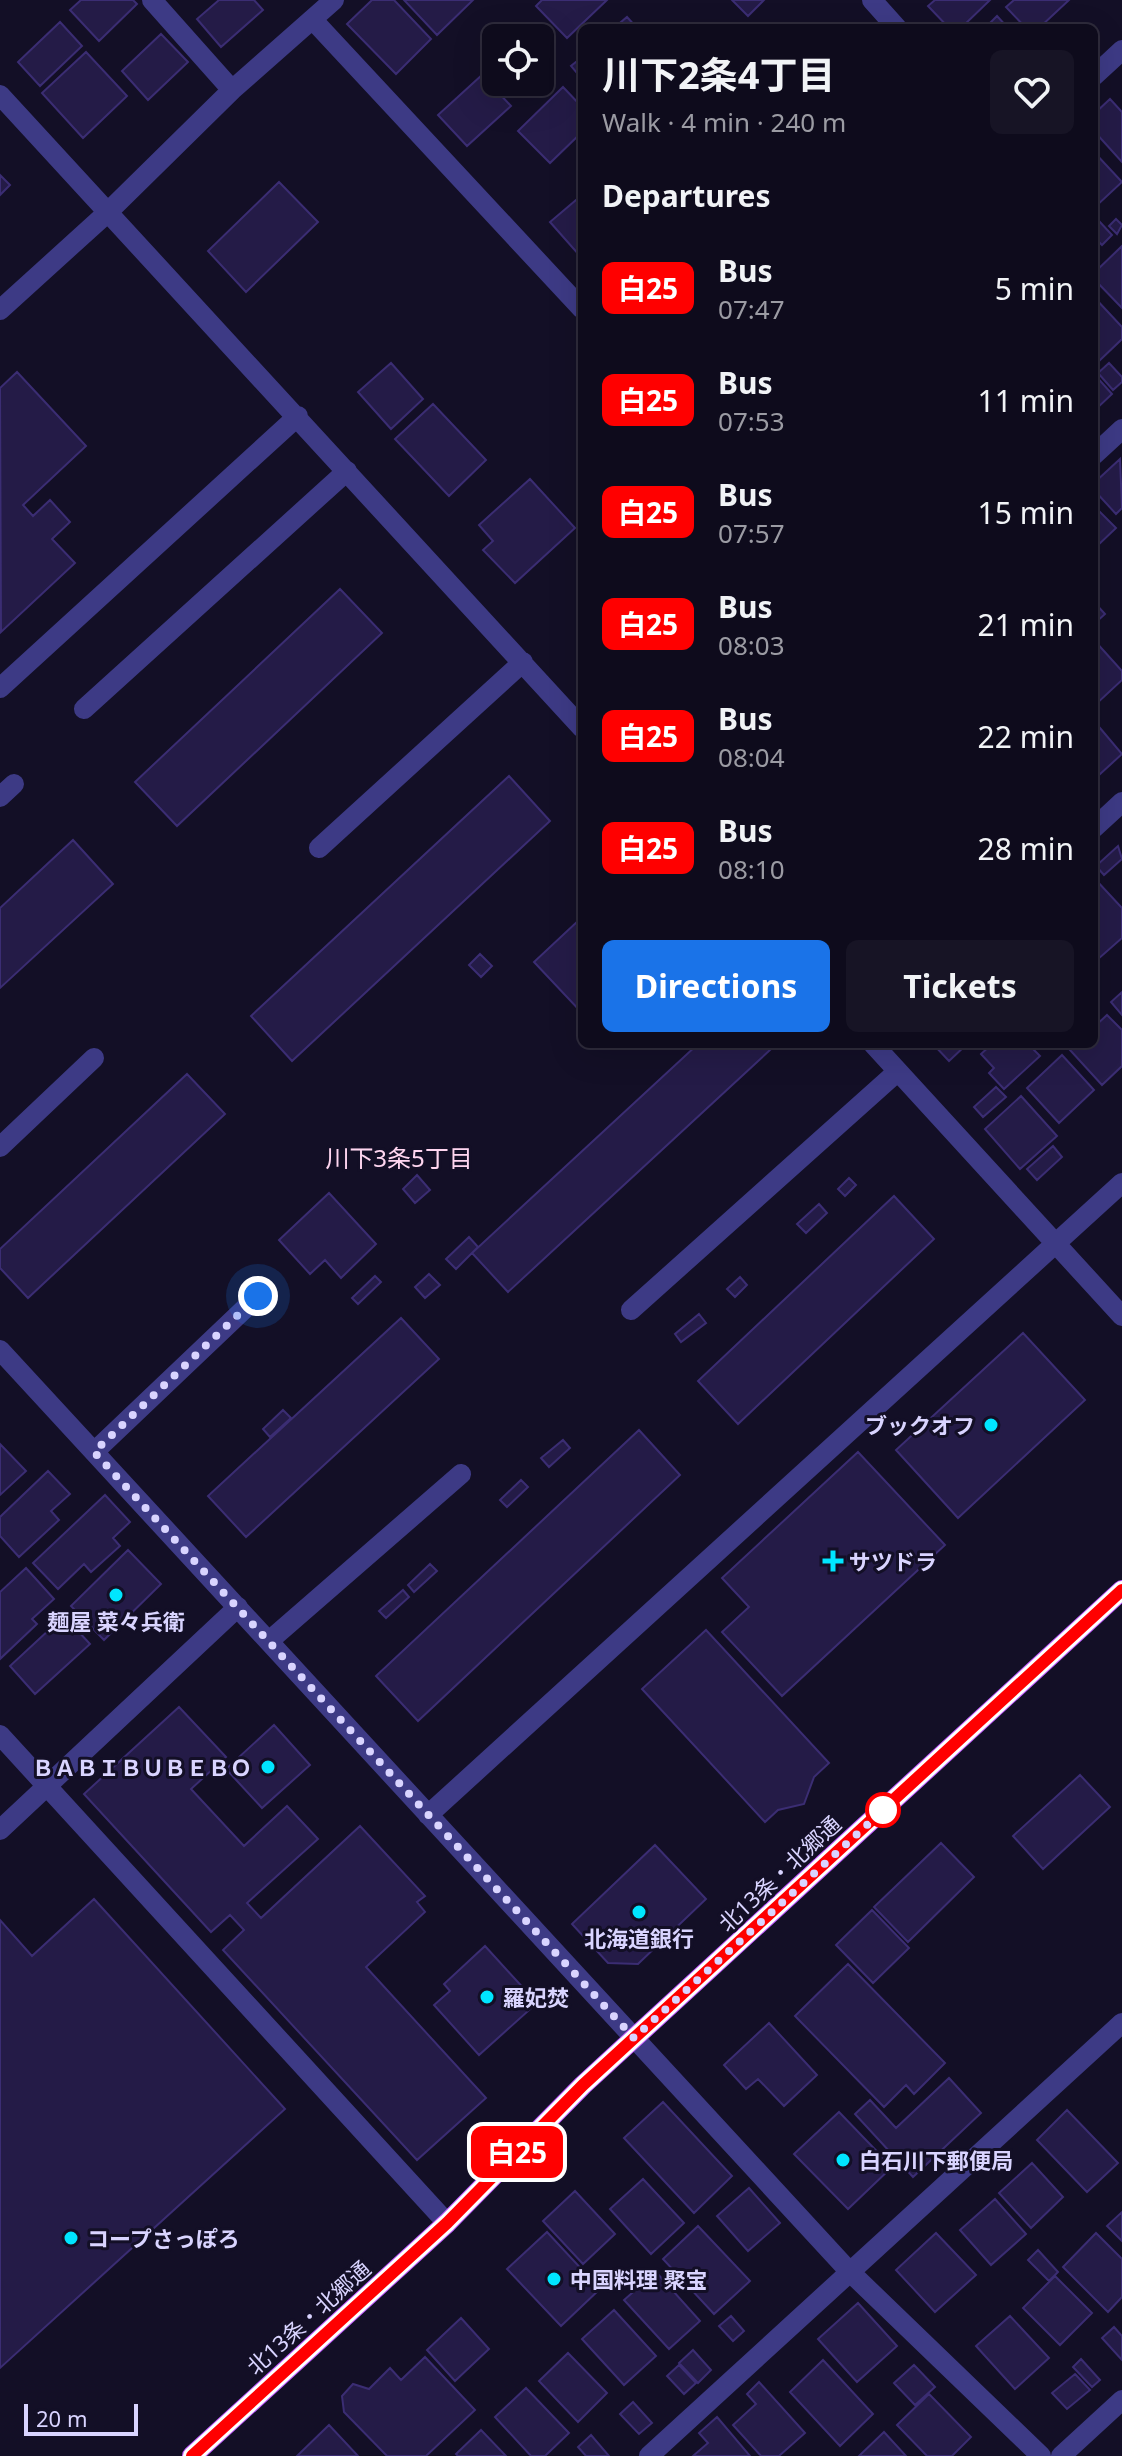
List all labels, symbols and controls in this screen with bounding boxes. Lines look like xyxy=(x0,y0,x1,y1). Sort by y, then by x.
map controls xyxy=(482,24,554,96)
button: locate xyxy=(482,24,554,96)
text: 川下2条4丁目 xyxy=(602,48,835,100)
button: heart xyxy=(990,50,1074,134)
text: Walk · 4 min · 240 m xyxy=(602,104,846,140)
text: Departures xyxy=(602,175,771,216)
text: Bus xyxy=(718,250,773,291)
text: 5 min xyxy=(995,268,1074,309)
text: 白25 xyxy=(618,269,678,307)
text: 07:47 xyxy=(718,291,785,327)
text: Bus xyxy=(718,362,773,403)
text: 11 min xyxy=(978,380,1074,421)
text: 白25 xyxy=(618,381,678,419)
text: 07:53 xyxy=(718,403,785,439)
text: Bus xyxy=(718,474,773,515)
text: 15 min xyxy=(978,492,1074,533)
text: 白25 xyxy=(618,493,678,531)
text: 07:57 xyxy=(718,515,785,551)
text: Bus xyxy=(718,586,773,627)
text: 21 min xyxy=(978,604,1074,645)
text: 白25 xyxy=(618,605,678,643)
text: 08:03 xyxy=(718,627,785,663)
text: Bus xyxy=(718,698,773,739)
text: 22 min xyxy=(978,716,1074,757)
text: 白25 xyxy=(618,717,678,755)
text: 08:04 xyxy=(718,739,785,775)
text: Bus xyxy=(718,810,773,851)
text: 28 min xyxy=(978,828,1074,869)
text: 白25 xyxy=(618,829,678,867)
text: 08:10 xyxy=(718,851,785,887)
button: Directions xyxy=(602,940,830,1032)
button: Tickets xyxy=(846,940,1074,1032)
district label: 川下3条5丁目 xyxy=(325,1141,473,1174)
your location xyxy=(238,1276,278,1316)
place label: ブックオフ xyxy=(865,1410,975,1440)
marker: ブックオフ xyxy=(982,1416,1000,1434)
place label: サツドラ xyxy=(849,1546,937,1576)
marker: サツドラ xyxy=(824,1552,842,1570)
marker: 麺屋 菜々兵衛 xyxy=(107,1586,125,1604)
place label: 麺屋 菜々兵衛 xyxy=(47,1606,185,1636)
place label: ＢＡＢＩＢＵＢＥＢＯ xyxy=(32,1752,252,1782)
marker: ＢＡＢＩＢＵＢＥＢＯ xyxy=(259,1758,277,1776)
unlabelled marker xyxy=(866,1793,900,1827)
street label: 北13条・北郷通 xyxy=(711,1808,847,1938)
marker: 北海道銀行 xyxy=(630,1903,648,1921)
place label: 北海道銀行 xyxy=(584,1923,694,1953)
place label: 羅妃焚 xyxy=(503,1982,569,2012)
marker: 羅妃焚 xyxy=(478,1988,496,2006)
line badge: 白25 xyxy=(471,2126,563,2178)
text: 白25 xyxy=(487,2133,547,2171)
place label: 白石川下郵便局 xyxy=(859,2145,1013,2175)
marker: 白石川下郵便局 xyxy=(834,2151,852,2169)
place label: コープさっぽろ xyxy=(87,2223,240,2253)
marker: コープさっぽろ xyxy=(62,2229,80,2247)
street label: 北13条・北郷通 xyxy=(240,2253,376,2381)
place label: 中国料理 聚宝 xyxy=(570,2264,708,2294)
marker: 中国料理 聚宝 xyxy=(545,2270,563,2288)
scale bar xyxy=(24,2400,138,2436)
text: 20 m xyxy=(36,2403,87,2433)

